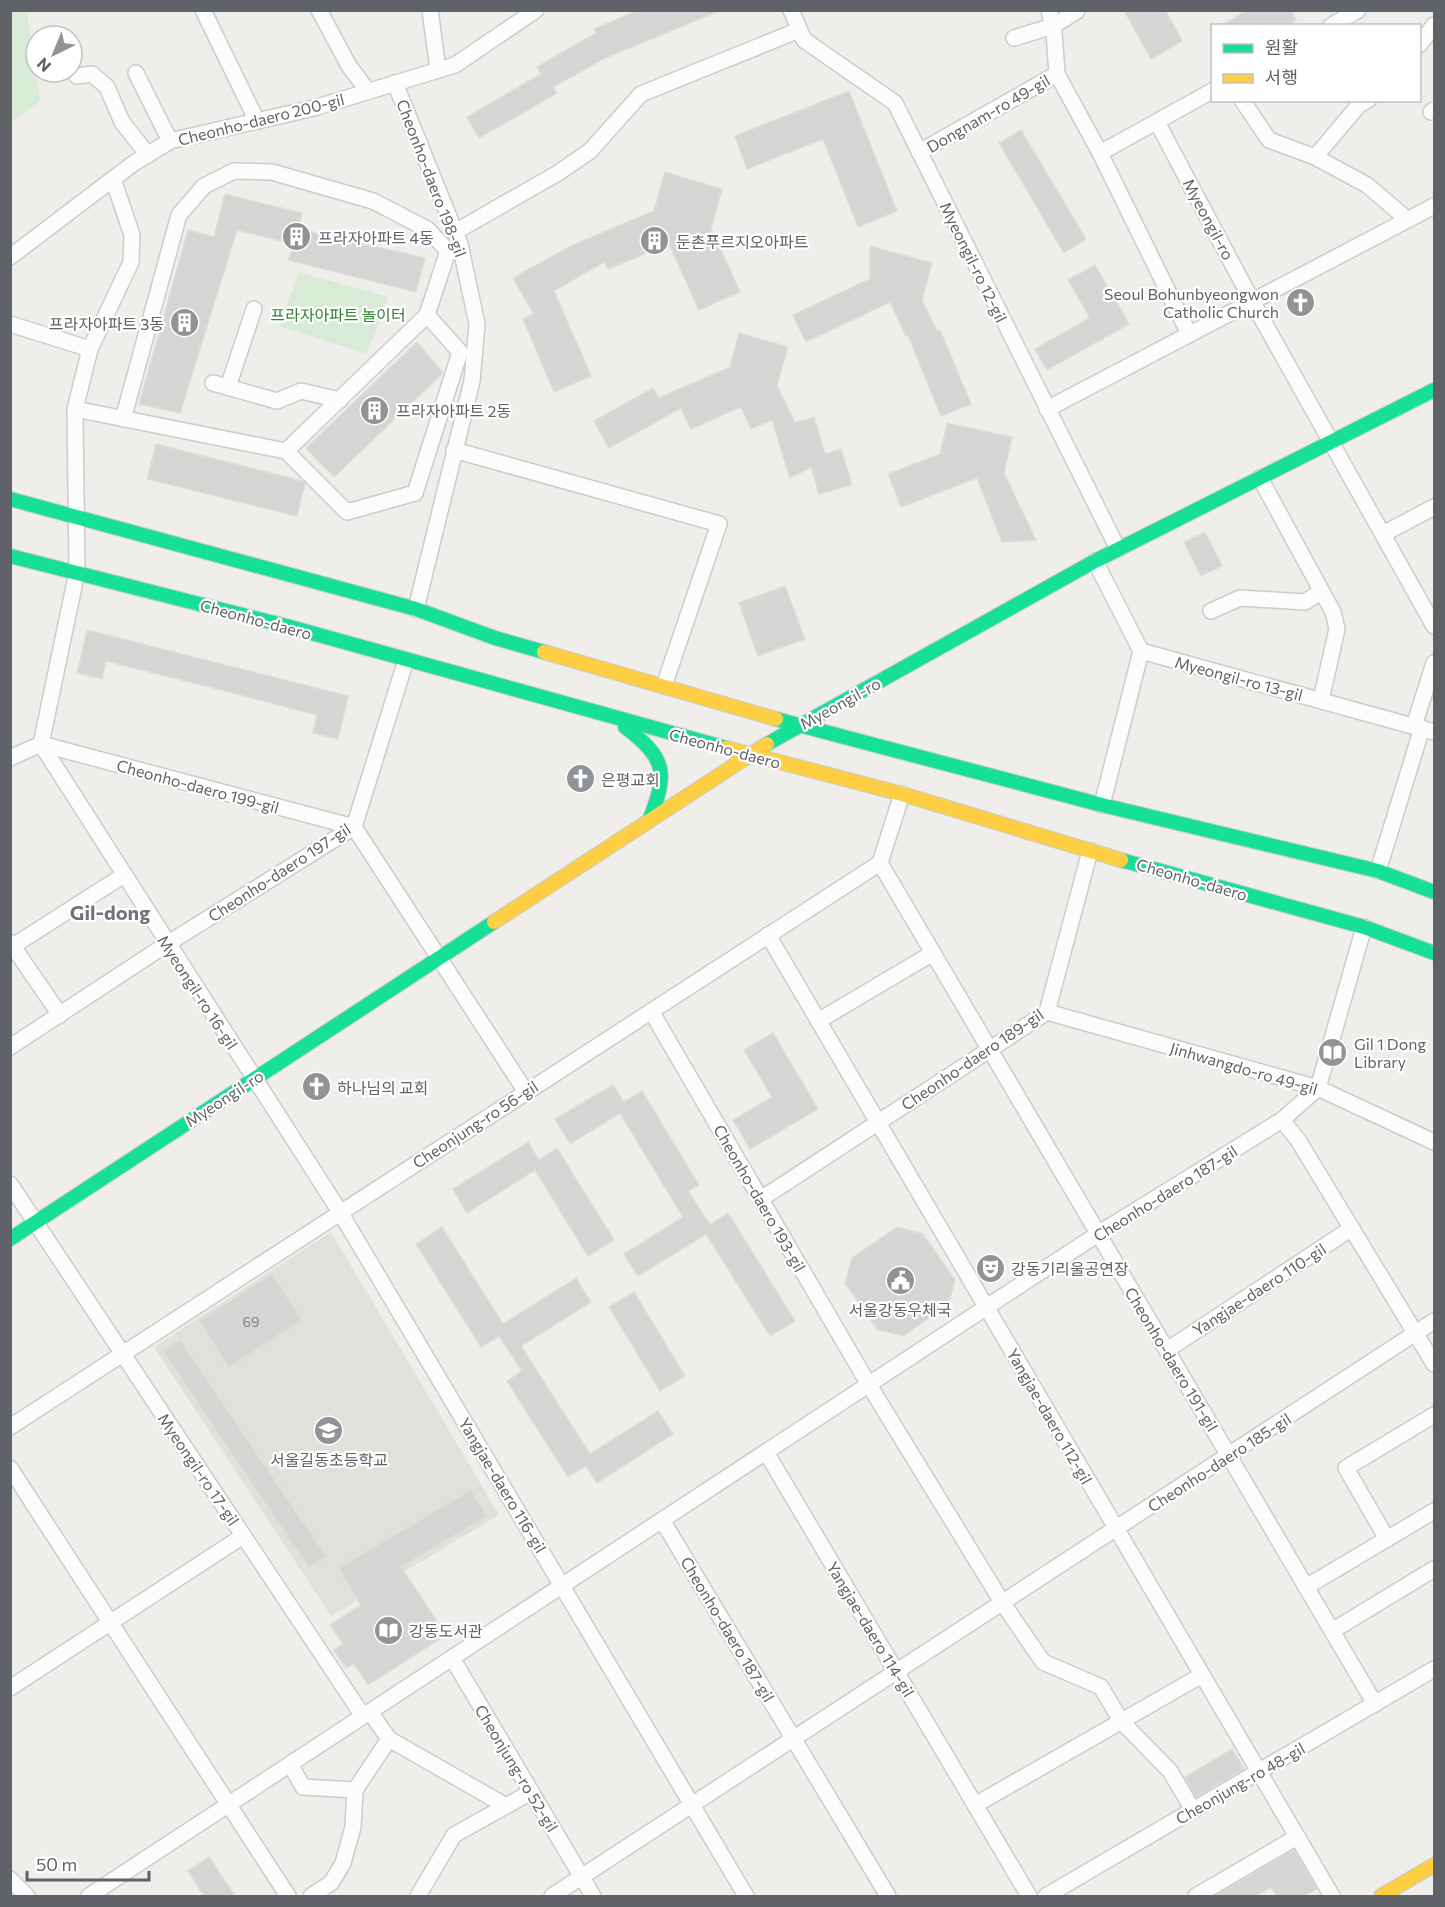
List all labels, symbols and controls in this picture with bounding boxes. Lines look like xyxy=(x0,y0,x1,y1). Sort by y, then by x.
north arrow xyxy=(24,24,84,84)
legend xyxy=(1211,24,1421,102)
text: 원활 xyxy=(1265,36,1298,58)
text: N xyxy=(33,54,54,76)
text: 서행 xyxy=(1265,66,1298,88)
street label: Dongnam-ro 49-gil xyxy=(923,70,1053,156)
street label: Cheonho-daero 200-gil xyxy=(176,89,346,149)
street label: Cheonho-daero 198-gil xyxy=(393,96,471,260)
street label: Myeongil-ro xyxy=(1180,175,1238,263)
street label: Myeongil-ro 12-gil xyxy=(937,199,1011,325)
building icon: 프라자아파트 4동 xyxy=(281,221,313,253)
building icon: 둔촌푸르지오아파트 xyxy=(639,225,671,257)
place label: 프라자아파트 4동 xyxy=(318,228,434,247)
place label: 둔촌푸르지오아파트 xyxy=(676,232,808,251)
place label: Seoul Bohunbyeongwon Catholic Church xyxy=(1104,284,1279,321)
church icon: Seoul Bohunbyeongwon Catholic Church xyxy=(1284,286,1316,318)
park label: 프라자아파트 놀이터 xyxy=(270,305,406,324)
building icon: 프라자아파트 3동 xyxy=(169,307,201,339)
place label: 프라자아파트 3동 xyxy=(49,314,164,333)
building icon: 프라자아파트 2동 xyxy=(359,394,391,426)
place label: 프라자아파트 2동 xyxy=(396,401,511,420)
street label: Cheonho-daero xyxy=(198,595,314,643)
street label: Myeongil-ro 13-gil xyxy=(1173,652,1305,704)
street label: Myeongil-ro xyxy=(796,673,884,733)
street label: Cheonho-daero xyxy=(667,724,783,772)
street label: Cheonho-daero 199-gil xyxy=(115,755,281,817)
church icon: 은평교회 xyxy=(564,763,596,795)
place label: 은평교회 xyxy=(601,770,660,789)
street label: Cheonho-daero 197-gil xyxy=(204,819,354,925)
street label: Cheonho-daero xyxy=(1134,854,1250,904)
district label: Gil-dong xyxy=(70,900,150,924)
street label: Myeongil-ro 16-gil xyxy=(154,931,242,1053)
street label: Cheonho-daero 189-gil xyxy=(897,1004,1047,1114)
place label: Gil 1 Dong Library xyxy=(1354,1034,1426,1071)
library icon: Gil 1 Dong Library xyxy=(1317,1036,1349,1068)
street label: Jinhwangdo-ro 49-gil xyxy=(1168,1038,1320,1098)
street label: Myeongil-ro xyxy=(181,1066,267,1130)
church icon: 하나님의 교회 xyxy=(300,1071,332,1103)
street label: Cheonjung-ro 56-gil xyxy=(409,1076,541,1172)
place label: 하나님의 교회 xyxy=(337,1078,428,1097)
street label: Cheonho-daero 193-gil xyxy=(710,1121,810,1275)
street label: Cheonho-daero 187-gil xyxy=(1090,1141,1240,1245)
street label: Yangjae-daero 110-gil xyxy=(1189,1239,1329,1339)
theatre icon: 강동기리울공연장 xyxy=(974,1252,1006,1284)
place label: 강동기리울공연장 xyxy=(1011,1259,1129,1278)
public building icon: 서울강동우체국 xyxy=(884,1265,916,1297)
street label: Cheonho-daero 191-gil xyxy=(1121,1284,1223,1434)
place label: 서울강동우체국 xyxy=(848,1300,952,1319)
house number: 69 xyxy=(243,1313,259,1330)
street label: Yangjae-daero 112-gil xyxy=(1003,1345,1097,1487)
street label: Myeongil-ro 17-gil xyxy=(154,1409,244,1529)
street label: Cheonho-daero 185-gil xyxy=(1144,1409,1294,1515)
street label: Yangjae-daero 116-gil xyxy=(455,1414,551,1556)
school or university icon: 서울길동초등학교 xyxy=(313,1415,345,1447)
place label: 서울길동초등학교 xyxy=(270,1450,388,1469)
street label: Cheonho-daero 187-gil xyxy=(677,1553,779,1705)
street label: Yangjae-daero 114-gil xyxy=(823,1558,919,1700)
library icon: 강동도서관 xyxy=(372,1614,404,1646)
place label: 강동도서관 xyxy=(409,1621,483,1640)
street label: Cheonjung-ro 52-gil xyxy=(472,1701,562,1835)
street label: Cheonjung-ro 48-gil xyxy=(1172,1738,1308,1828)
scale bar xyxy=(27,1844,148,1882)
text: 50 m xyxy=(36,1853,77,1875)

